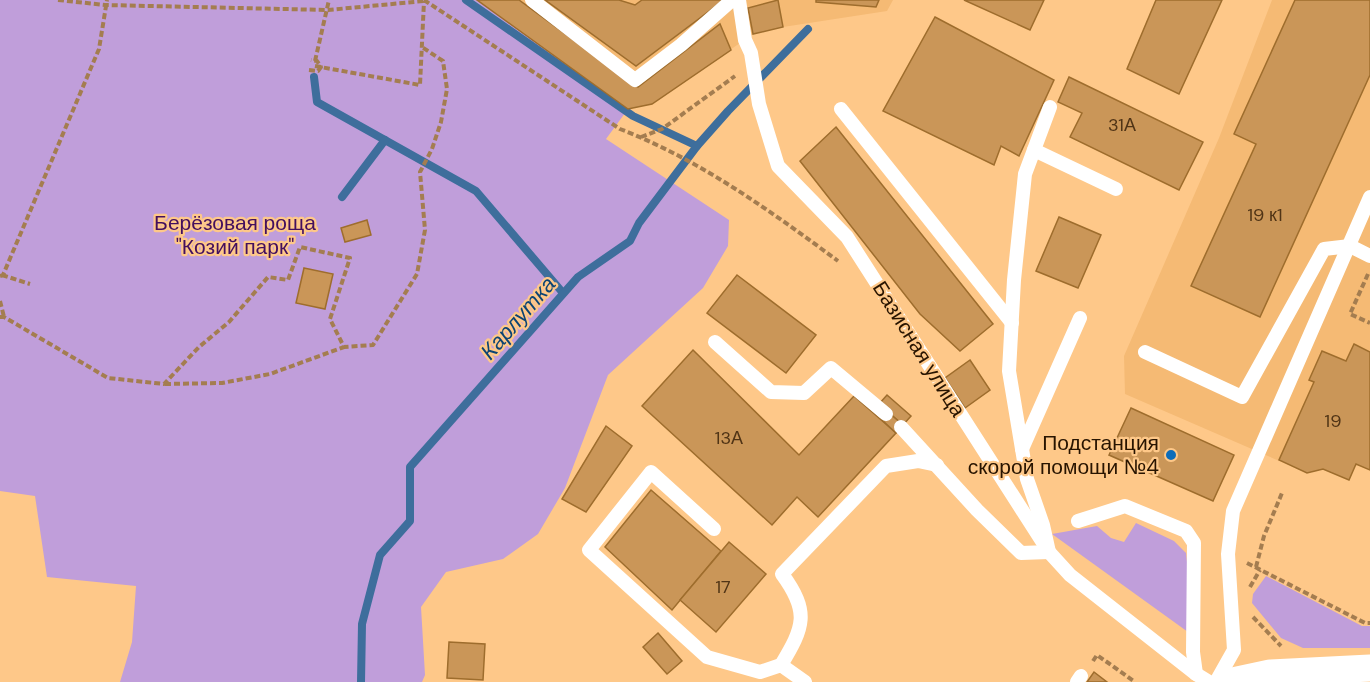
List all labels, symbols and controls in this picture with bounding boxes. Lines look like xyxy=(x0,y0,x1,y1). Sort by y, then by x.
house number: 31А xyxy=(1108,113,1136,137)
house number: 19 к1 xyxy=(1247,203,1283,227)
park label: Берёзовая роща "Козий парк" xyxy=(154,209,316,261)
water label: Карлутка xyxy=(474,270,562,366)
street label: Базисная улица xyxy=(866,276,972,422)
house number: 19 xyxy=(1325,409,1341,433)
house number: 13А xyxy=(715,426,743,450)
place label: Подстанция скорой помощи №4 xyxy=(968,429,1159,481)
marker: Подстанция скорой помощи №4 xyxy=(1164,448,1178,462)
house number: 17 xyxy=(715,575,731,599)

